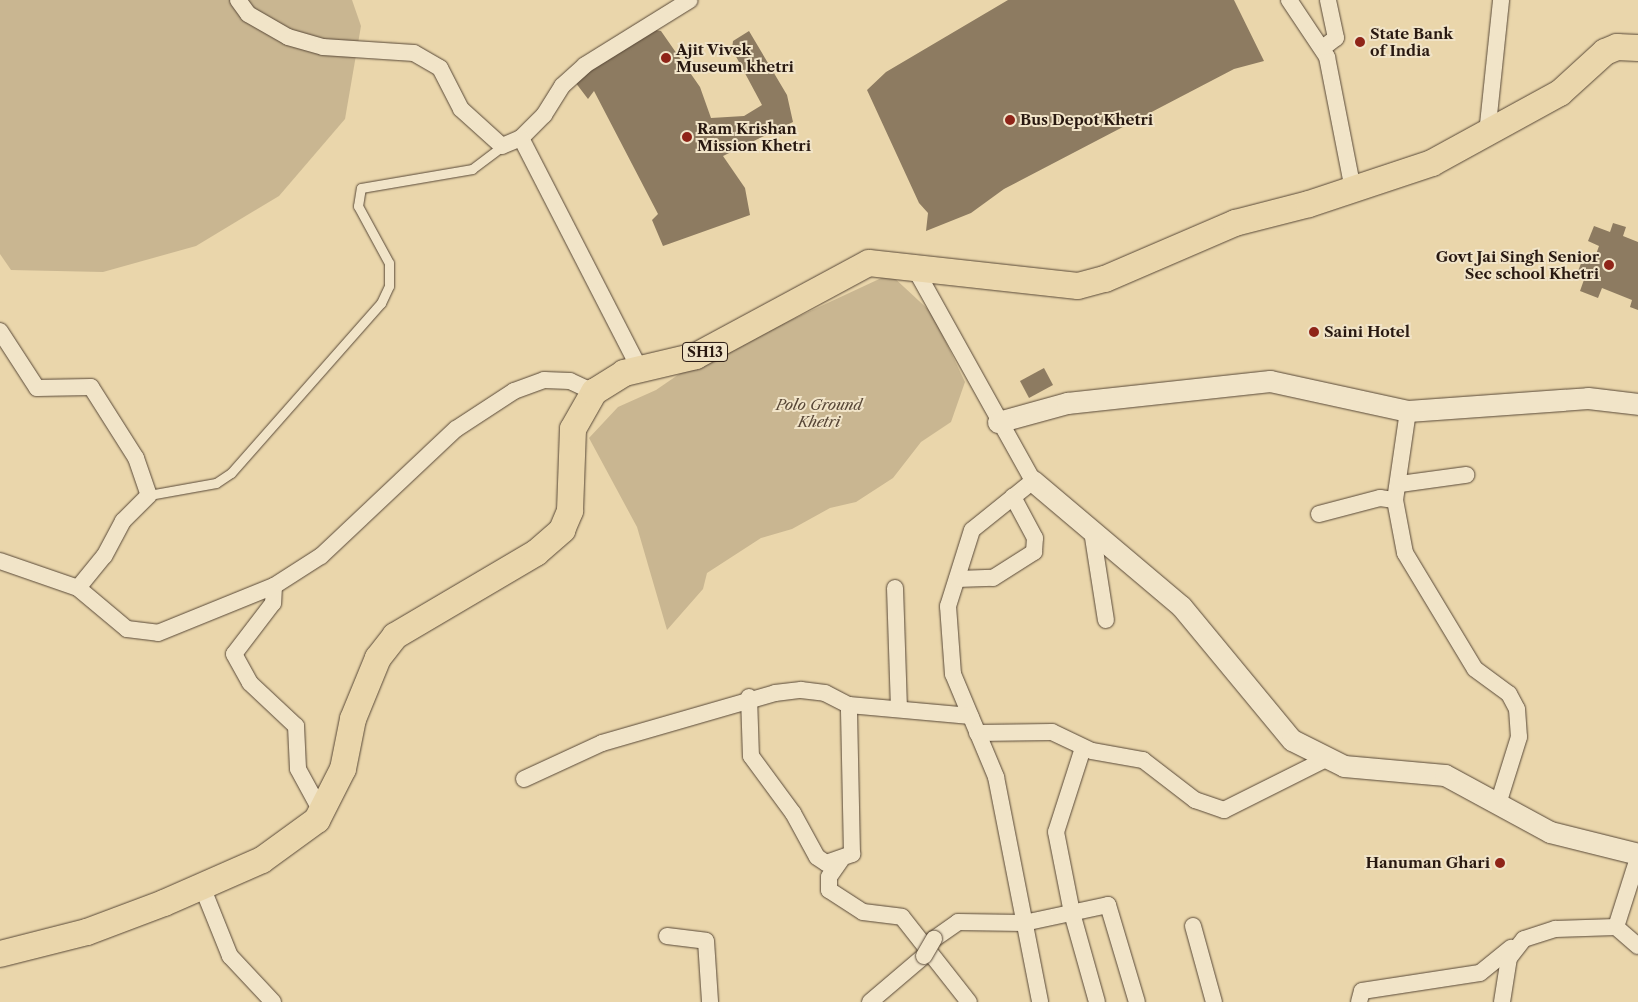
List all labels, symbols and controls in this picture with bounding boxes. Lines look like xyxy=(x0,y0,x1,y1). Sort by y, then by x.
place label: State Bank of India xyxy=(1370,24,1453,59)
marker: State Bank of India xyxy=(1354,36,1366,48)
place label: Ajit Vivek Museum khetri xyxy=(676,40,794,75)
marker: Ajit Vivek Museum khetri xyxy=(660,52,672,64)
place label: Bus Depot Khetri xyxy=(1020,111,1153,129)
marker: Bus Depot Khetri xyxy=(1004,114,1016,126)
place label: Ram Krishan Mission Khetri xyxy=(697,119,811,154)
marker: Ram Krishan Mission Khetri xyxy=(681,131,693,143)
place label: Govt Jai Singh Senior Sec school Khetri xyxy=(1436,247,1599,282)
marker: Govt Jai Singh Senior Sec school Khetri xyxy=(1603,259,1615,271)
place label: Saini Hotel xyxy=(1324,323,1410,341)
marker: Saini Hotel xyxy=(1308,326,1320,338)
road number: SH13 xyxy=(681,341,729,364)
park label: Polo Ground Khetri xyxy=(776,395,862,430)
place label: Hanuman Ghari xyxy=(1366,854,1490,872)
marker: Hanuman Ghari xyxy=(1494,857,1506,869)

